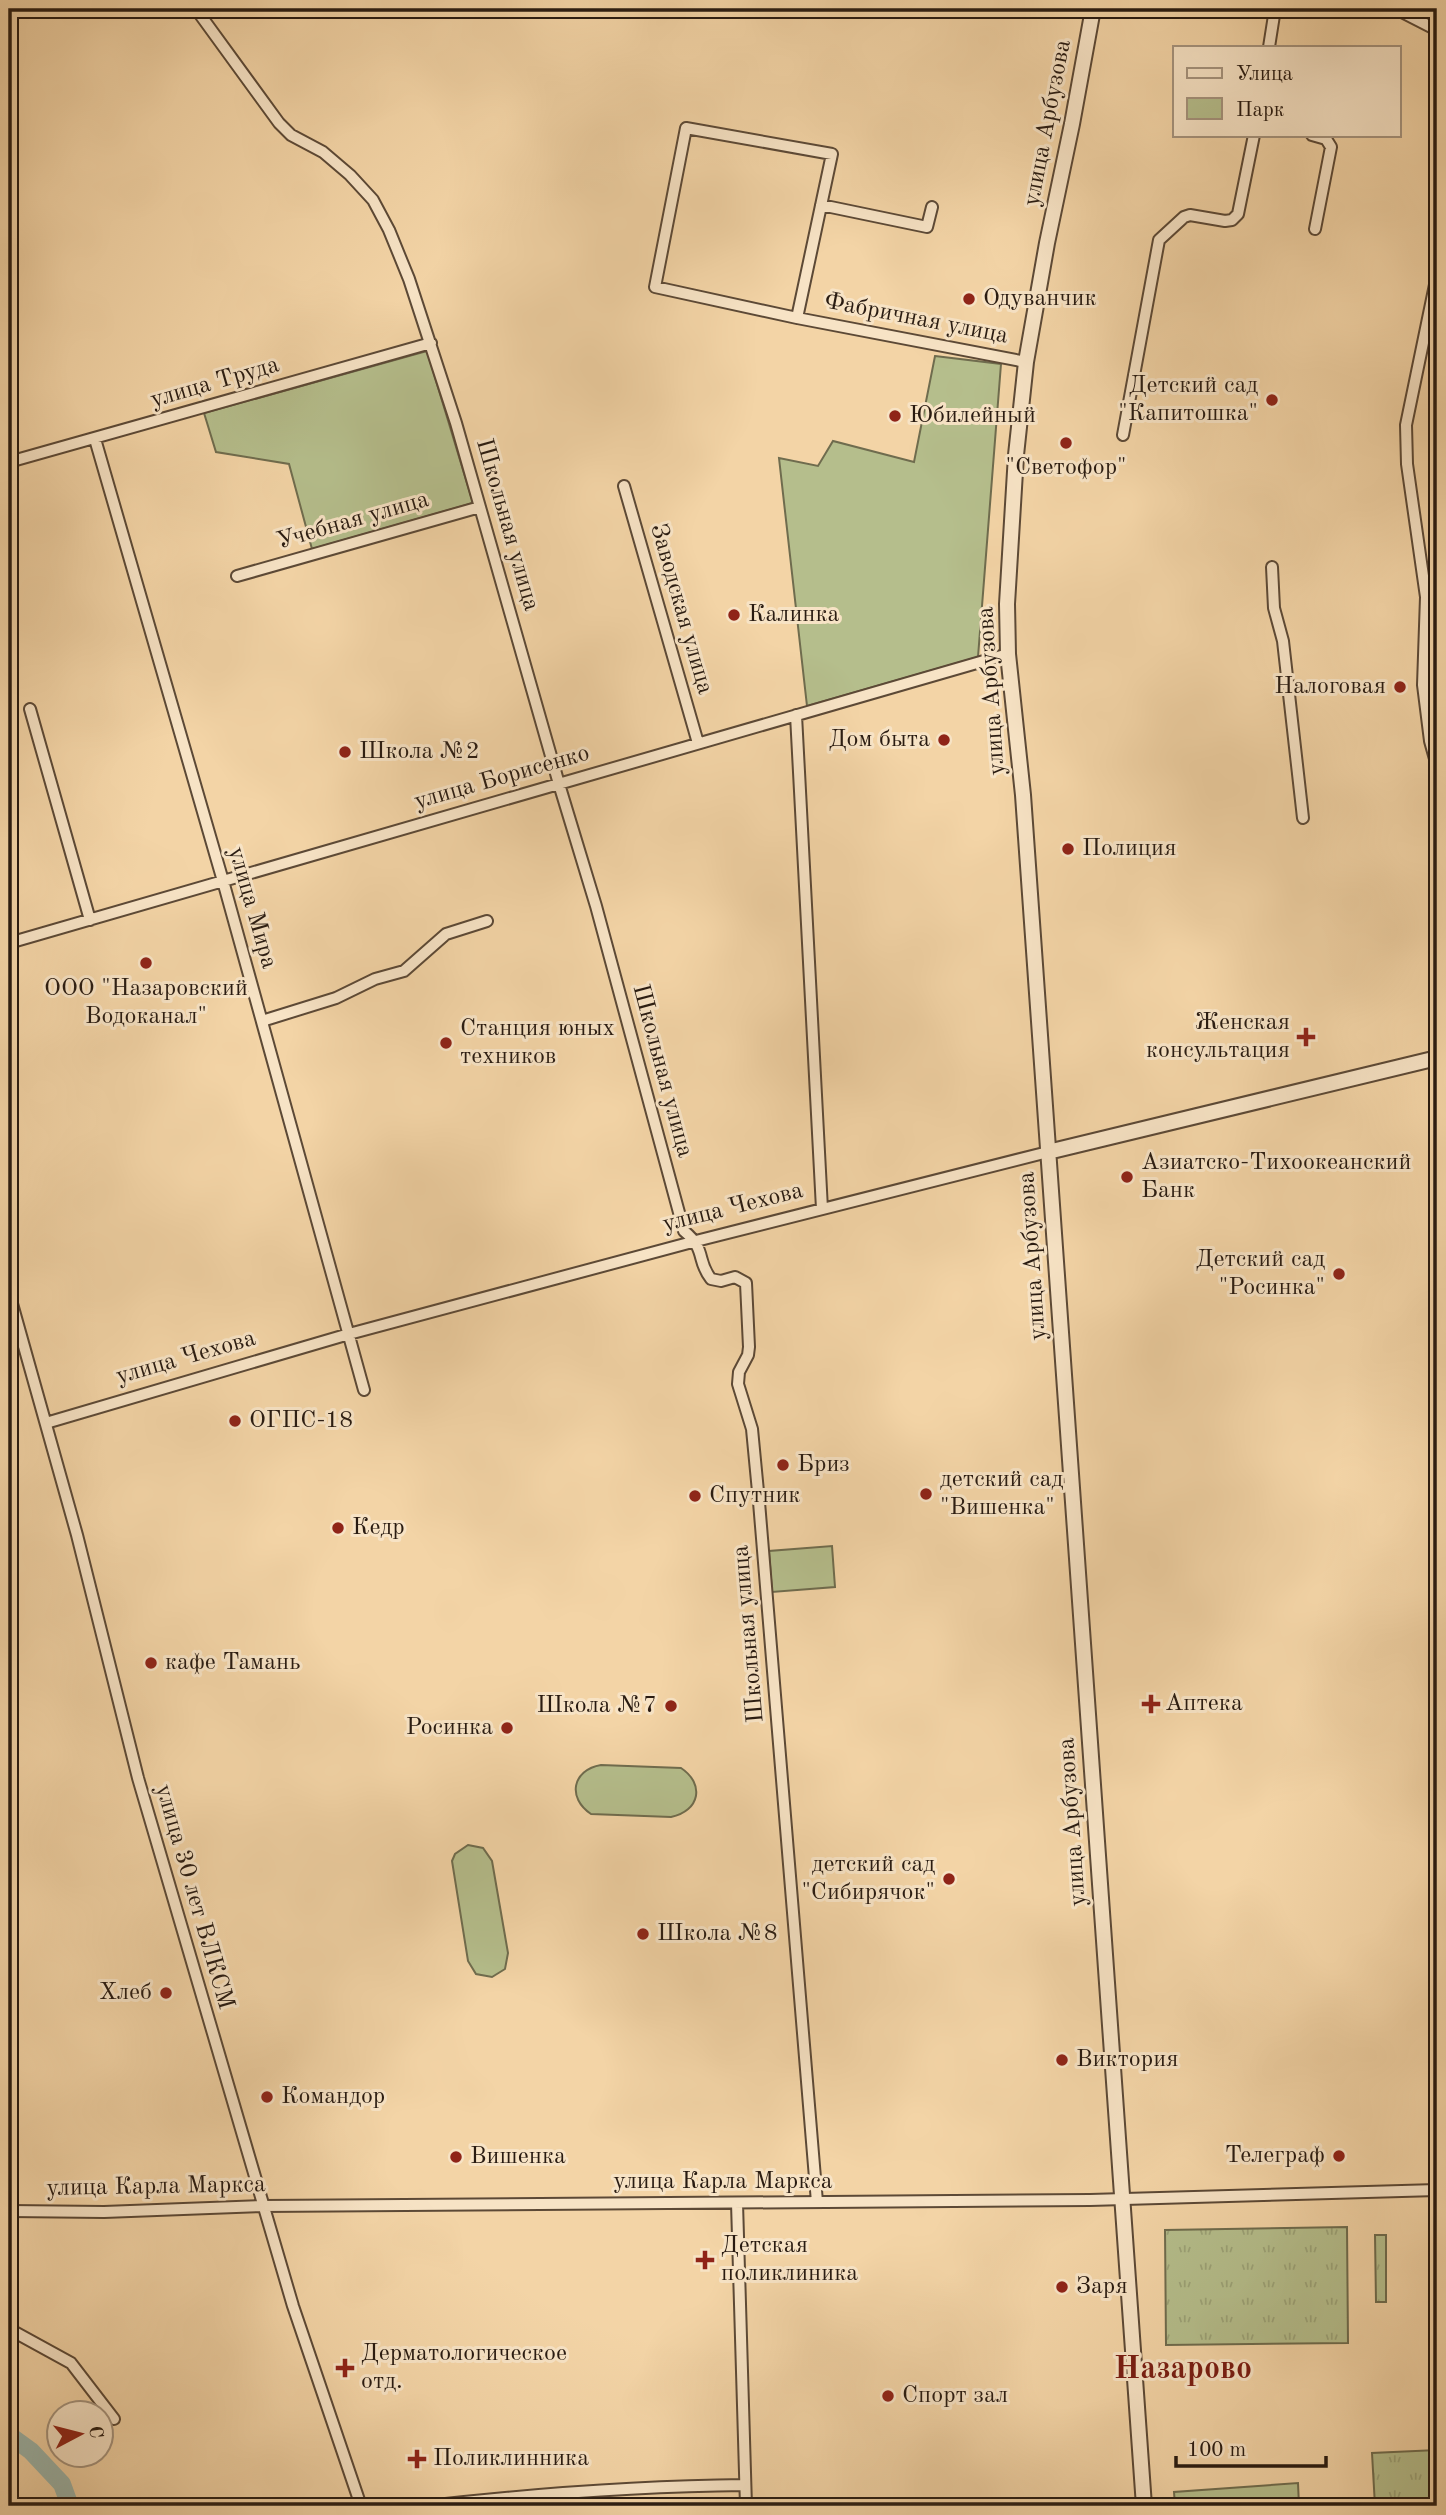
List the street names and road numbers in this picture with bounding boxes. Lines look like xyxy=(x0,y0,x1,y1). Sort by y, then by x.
street label: улица Арбузова xyxy=(1020,38,1076,208)
street label: Фабричная улица xyxy=(822,289,1010,349)
street label: улица Труда xyxy=(148,353,282,413)
street label: Школьная улица xyxy=(471,436,543,614)
street label: Учебная улица xyxy=(274,488,432,554)
street label: Заводская улица xyxy=(645,521,717,697)
street label: улица Арбузова xyxy=(974,606,1010,776)
street label: улица Борисенко xyxy=(412,742,592,814)
street label: улица Мира xyxy=(223,844,281,972)
street label: Школьная улица xyxy=(627,982,697,1160)
street label: улица Арбузова xyxy=(1015,1171,1051,1341)
street label: улица Чехова xyxy=(660,1179,806,1237)
street label: улица Чехова xyxy=(114,1327,259,1389)
street label: Школьная улица xyxy=(729,1544,769,1724)
street label: улица Арбузова xyxy=(1055,1737,1091,1907)
street label: улица 30 лет ВЛКСМ xyxy=(150,1782,238,2012)
street label: улица Карла Маркса xyxy=(613,2170,833,2194)
street label: улица Карла Маркса xyxy=(46,2173,266,2201)

